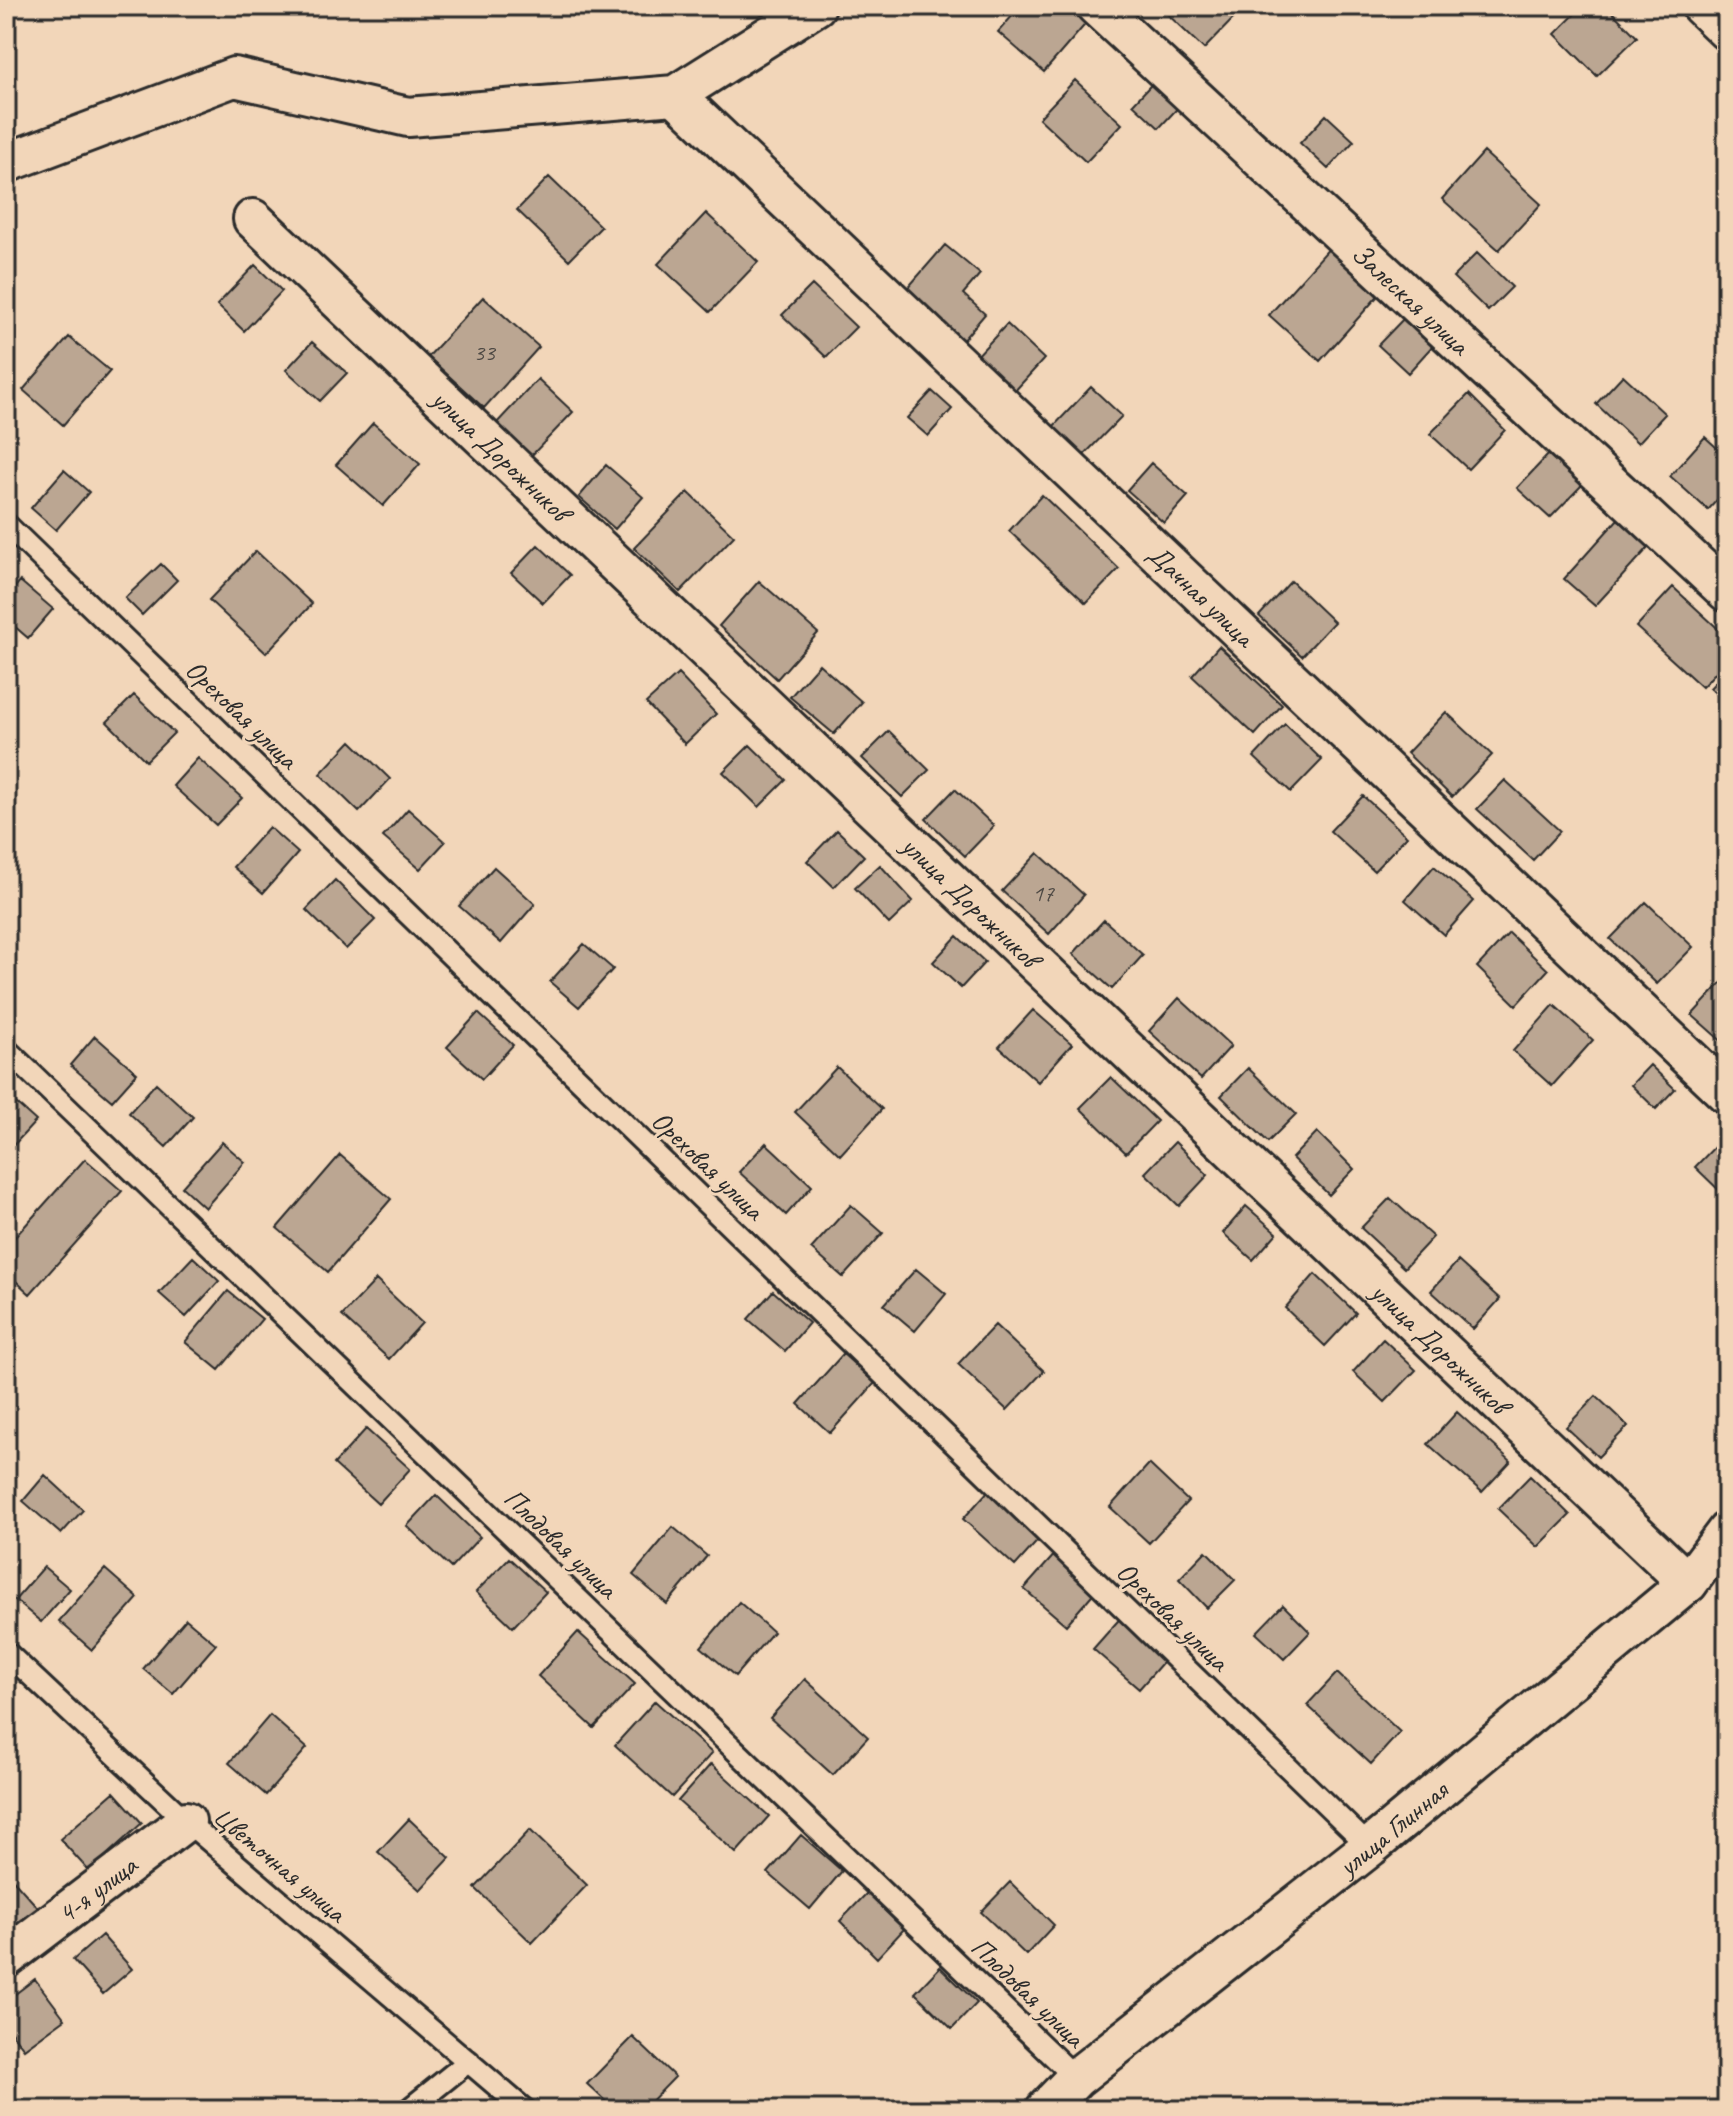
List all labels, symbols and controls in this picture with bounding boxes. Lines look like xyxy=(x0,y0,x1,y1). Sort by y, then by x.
street label: Залеская улица xyxy=(1345,235,1479,363)
house number: 33 xyxy=(473,337,497,367)
street label: улица Дорожников xyxy=(424,380,581,532)
street label: Дачная улица xyxy=(1141,536,1264,655)
street label: Ореховая улица xyxy=(179,652,307,777)
street label: улица Дорожников xyxy=(893,826,1051,979)
house number: 17 xyxy=(1032,878,1055,908)
street label: Ореховая улица xyxy=(645,1103,773,1228)
street label: улица Дорожников xyxy=(1363,1273,1521,1425)
street label: Плодовая улица xyxy=(497,1480,626,1607)
street label: Ореховая улица xyxy=(1110,1554,1238,1679)
street label: улица Глинная xyxy=(1329,1771,1456,1884)
street label: Цветочная улица xyxy=(206,1798,355,1931)
street label: 4-я улица xyxy=(50,1846,145,1930)
street label: Плодовая улица xyxy=(964,1929,1093,2056)

